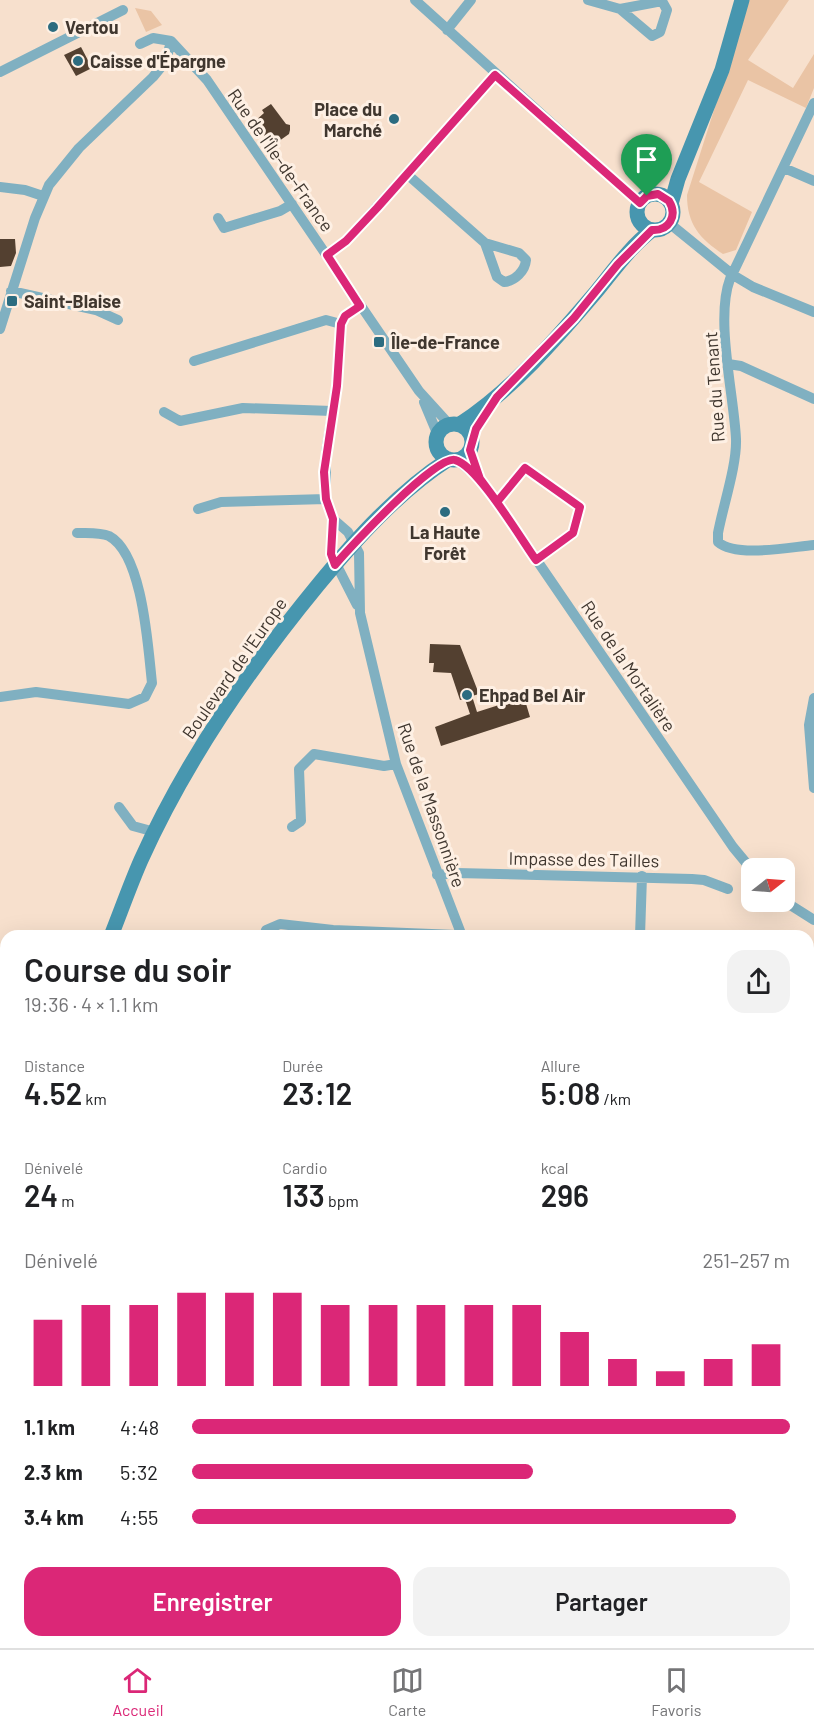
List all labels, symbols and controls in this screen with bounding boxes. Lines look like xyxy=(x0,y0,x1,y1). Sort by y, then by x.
place label: Vertou xyxy=(65,16,118,38)
marker: Vertou xyxy=(46,20,60,34)
place label: Caisse d'Épargne xyxy=(90,50,226,72)
marker: Caisse d'Épargne xyxy=(71,54,85,68)
street label: Rue de l'Île-de-France xyxy=(223,84,339,236)
place label: Place du Marché xyxy=(314,98,382,141)
marker: Place du Marché xyxy=(387,112,401,126)
pin xyxy=(621,134,672,196)
icon: arrive xyxy=(630,143,663,176)
place label: Saint-Blaise xyxy=(24,290,121,312)
marker: Saint-Blaise xyxy=(5,294,19,308)
place label: Île-de-France xyxy=(390,331,500,353)
street label: Rue du Tenant xyxy=(699,331,729,443)
marker: Île-de-France xyxy=(372,335,386,349)
marker: La Haute Forêt xyxy=(438,505,452,519)
place label: La Haute Forêt xyxy=(410,521,480,564)
street label: Boulevard de l'Europe xyxy=(177,593,291,743)
street label: Rue de la Mortalière xyxy=(577,596,681,736)
place label: Ehpad Bel Air xyxy=(479,684,586,706)
marker: Ehpad Bel Air xyxy=(460,688,474,702)
street label: Rue de la Massonnière xyxy=(394,720,470,890)
street label: Impasse des Tailles xyxy=(509,847,659,871)
north arrow xyxy=(741,858,795,912)
map controls xyxy=(741,858,795,912)
text: Course du soir xyxy=(24,949,232,989)
button: share xyxy=(727,950,790,1013)
text: 19:36 · 4 × 1.1 km xyxy=(24,992,159,1016)
text: Distance xyxy=(24,1056,85,1075)
text: Durée xyxy=(282,1056,323,1075)
text: Allure xyxy=(541,1056,581,1075)
text: 4.52 xyxy=(24,1075,82,1111)
text: 23:12 xyxy=(282,1075,352,1111)
text: 5:08 xyxy=(541,1075,600,1111)
text: km xyxy=(82,1089,107,1108)
text: /km xyxy=(600,1089,631,1108)
text: Dénivelé xyxy=(24,1158,83,1177)
text: Cardio xyxy=(282,1158,327,1177)
text: kcal xyxy=(541,1158,569,1177)
text: 24 xyxy=(24,1177,58,1213)
text: 133 xyxy=(282,1177,325,1213)
text: 296 xyxy=(541,1177,589,1213)
text: m xyxy=(58,1191,75,1210)
text: bpm xyxy=(325,1191,359,1210)
text: Dénivelé xyxy=(24,1248,98,1272)
text: 251–257 m xyxy=(703,1248,790,1272)
text: 1.1 km xyxy=(24,1415,75,1439)
text: 4:48 xyxy=(120,1415,159,1439)
text: 2.3 km xyxy=(24,1460,83,1484)
text: 5:32 xyxy=(120,1460,158,1484)
text: 3.4 km xyxy=(24,1505,84,1529)
text: 4:55 xyxy=(120,1505,158,1529)
button: Enregistrer xyxy=(24,1567,401,1636)
button: Partager xyxy=(413,1567,790,1636)
tab: Accueil xyxy=(112,1664,163,1719)
tab: Carte xyxy=(388,1664,426,1719)
tab: Favoris xyxy=(651,1664,702,1719)

